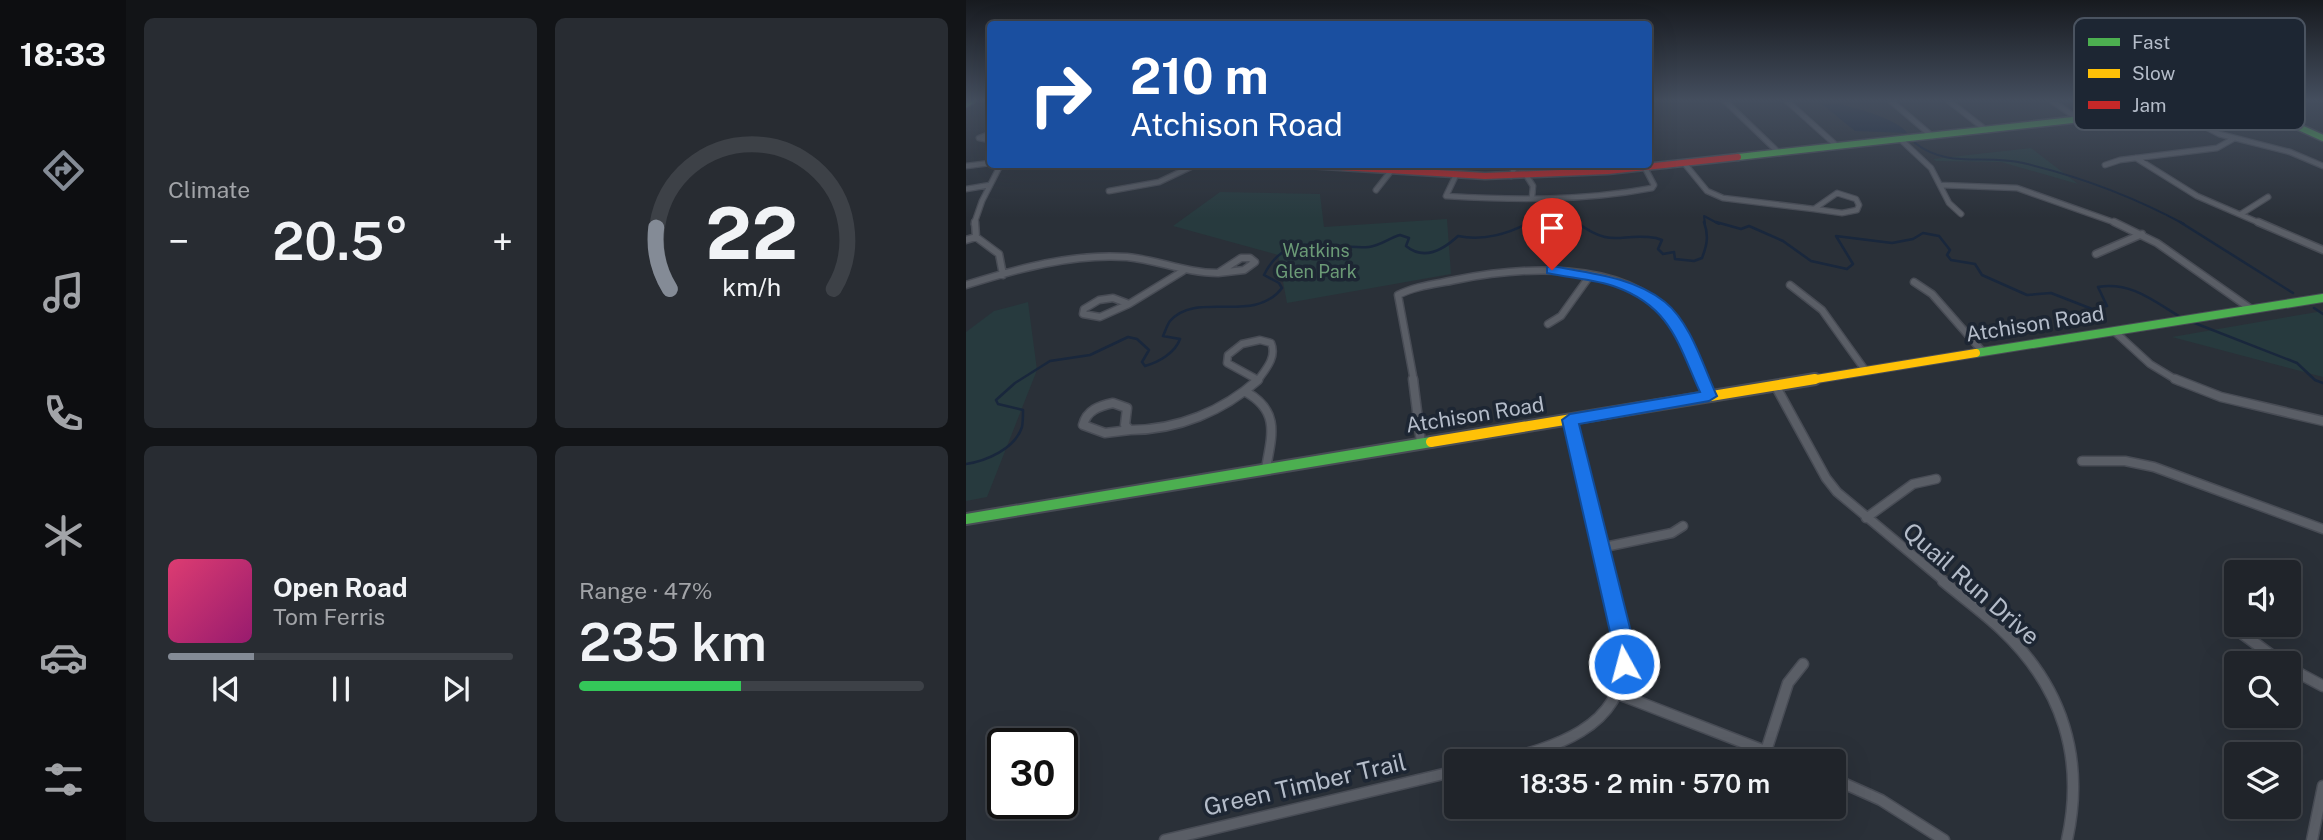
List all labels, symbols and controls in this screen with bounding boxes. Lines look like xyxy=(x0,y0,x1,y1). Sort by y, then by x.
legend xyxy=(2074,18,2305,130)
text: Fast xyxy=(2132,31,2170,53)
text: 18:33 xyxy=(20,36,106,73)
text: 210 m xyxy=(1130,47,1269,105)
icon: right xyxy=(1015,49,1106,140)
text: Slow xyxy=(2132,62,2176,84)
text: Jam xyxy=(2132,94,2166,116)
text: Atchison Road xyxy=(1130,106,1343,143)
icon: directions xyxy=(39,146,88,195)
text: Climate xyxy=(168,176,250,203)
text: 22 xyxy=(705,190,798,275)
pin xyxy=(1522,198,1582,270)
icon: arrive xyxy=(1533,209,1571,247)
text: 20.5° xyxy=(272,211,409,272)
text: − xyxy=(168,219,189,264)
text: + xyxy=(492,219,513,264)
park label: Watkins Glen Park xyxy=(1275,240,1357,282)
icon: music xyxy=(39,268,88,317)
text: km/h xyxy=(722,272,781,302)
street label: Atchison Road xyxy=(1964,300,2106,347)
icon: phone xyxy=(39,389,88,438)
street label: Atchison Road xyxy=(1404,391,1546,438)
icon: climate xyxy=(39,511,88,560)
street label: Quail Run Drive xyxy=(1898,516,2046,650)
map controls xyxy=(2224,560,2301,819)
button: sound xyxy=(2224,560,2301,637)
text: Open Road xyxy=(273,572,408,603)
text: Range · 47% xyxy=(579,577,713,604)
text: Tom Ferris xyxy=(273,603,385,630)
text: 235 km xyxy=(579,612,767,673)
position arrow xyxy=(1587,627,1661,701)
icon: car xyxy=(39,633,88,682)
button: search xyxy=(2224,651,2301,728)
icon: previous xyxy=(207,670,245,708)
icon: pause xyxy=(322,670,360,708)
icon: next xyxy=(437,670,475,708)
speed limit sign: 30 xyxy=(987,728,1078,819)
button: layers xyxy=(2224,742,2301,819)
street label: Green Timber Trail xyxy=(1201,747,1409,821)
icon: filters xyxy=(39,755,88,804)
text: 18:35 · 2 min · 570 m xyxy=(1520,768,1770,799)

